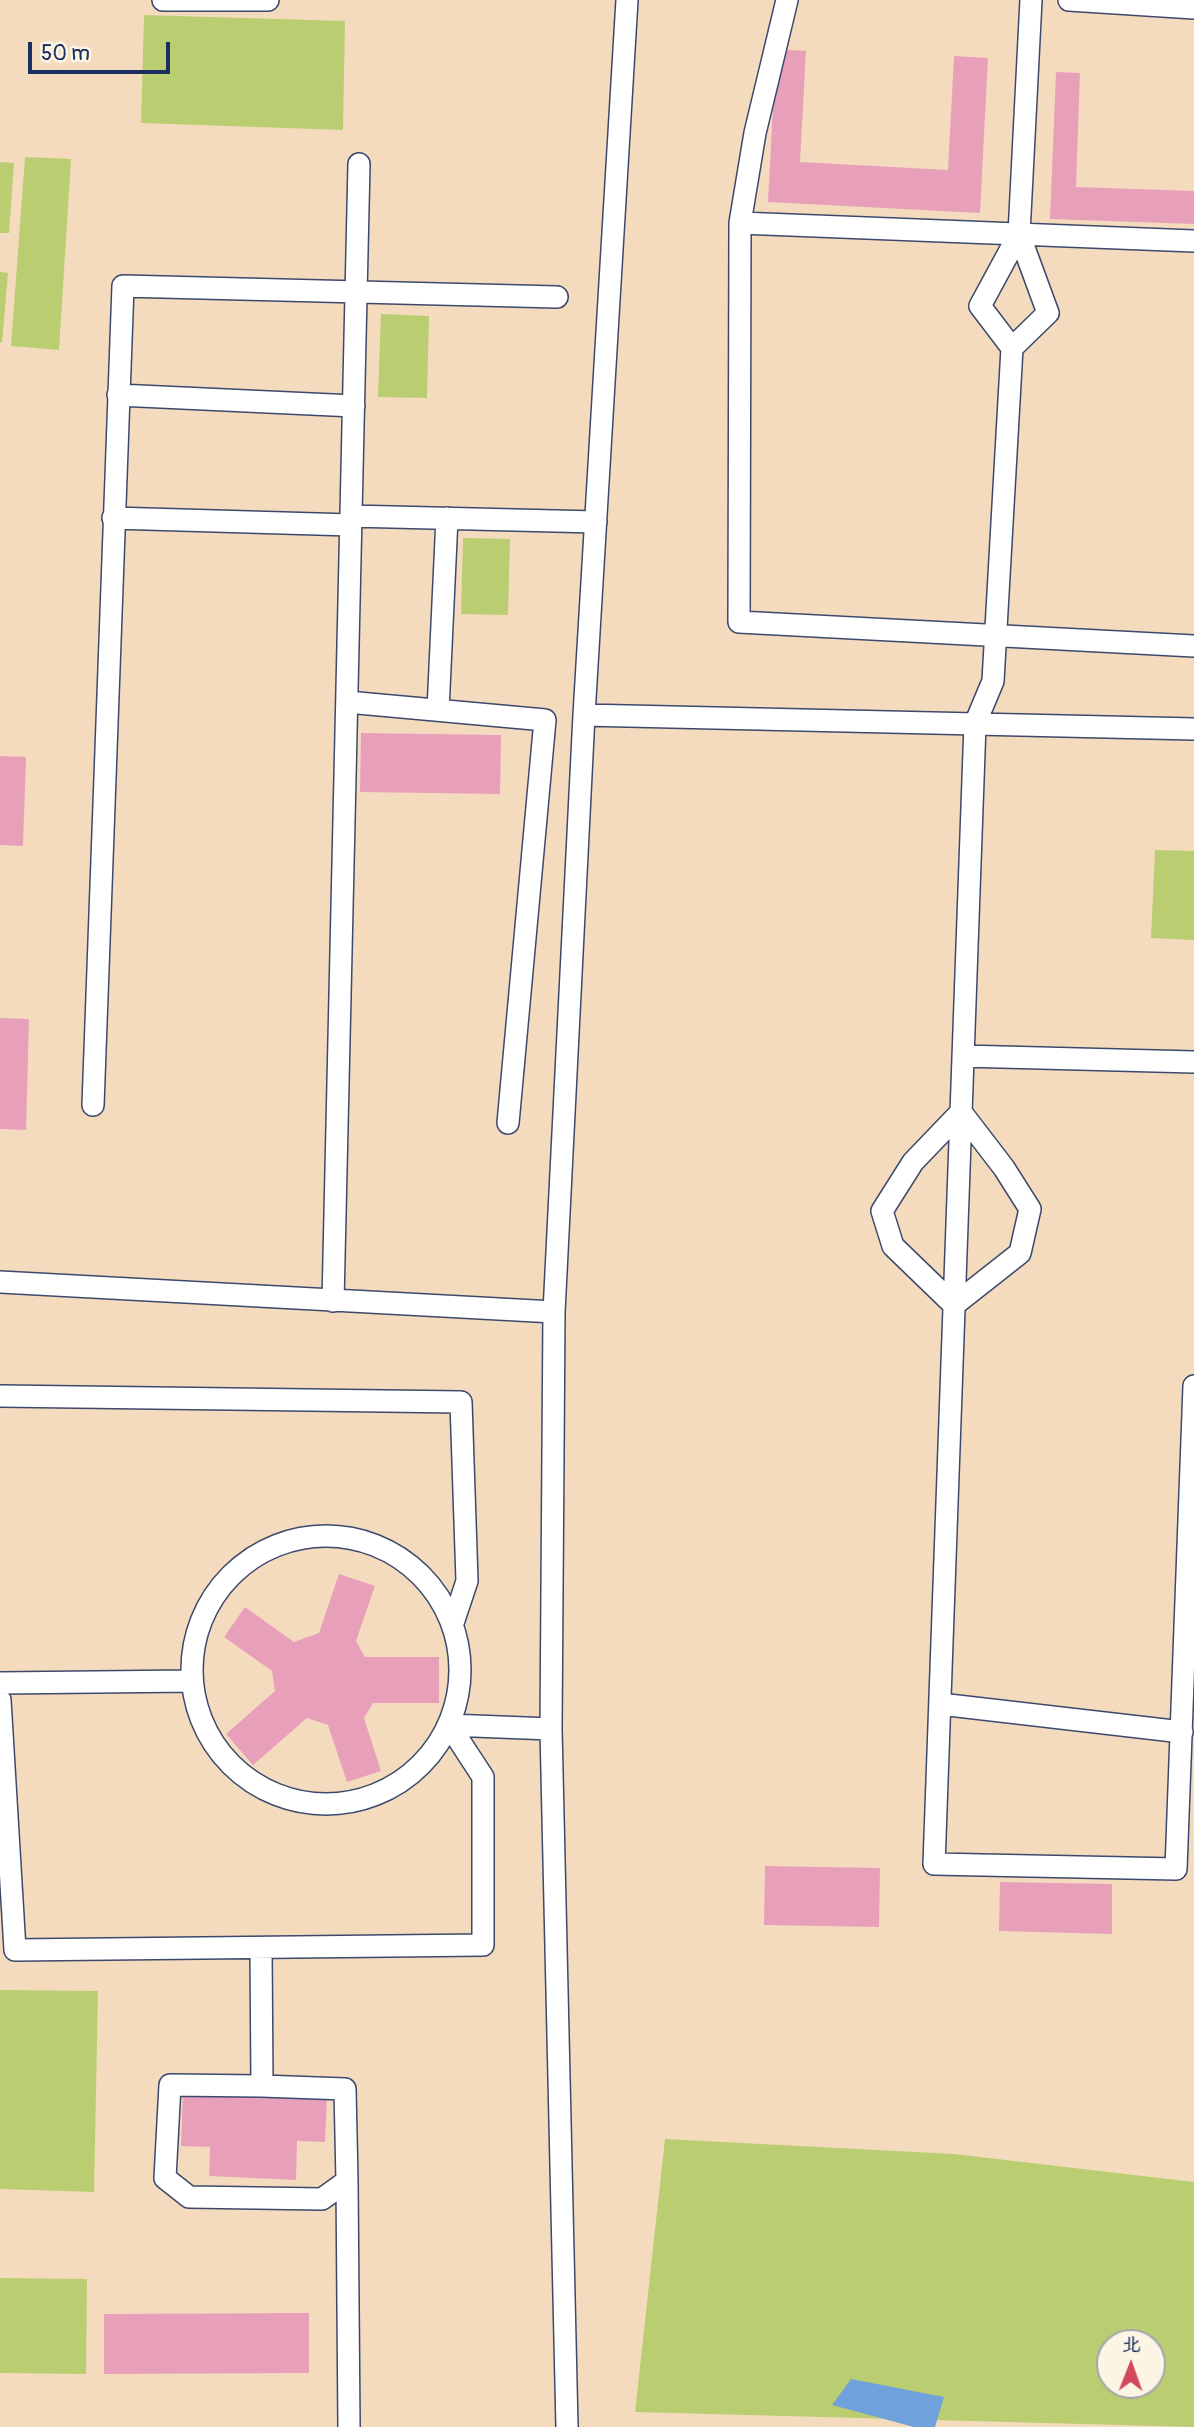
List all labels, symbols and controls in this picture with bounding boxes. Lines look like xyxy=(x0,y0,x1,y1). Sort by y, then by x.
scale bar xyxy=(32,28,173,72)
text: 50 m xyxy=(41,40,90,67)
north arrow xyxy=(1096,2329,1166,2399)
text: 北 xyxy=(1122,2333,1141,2357)

